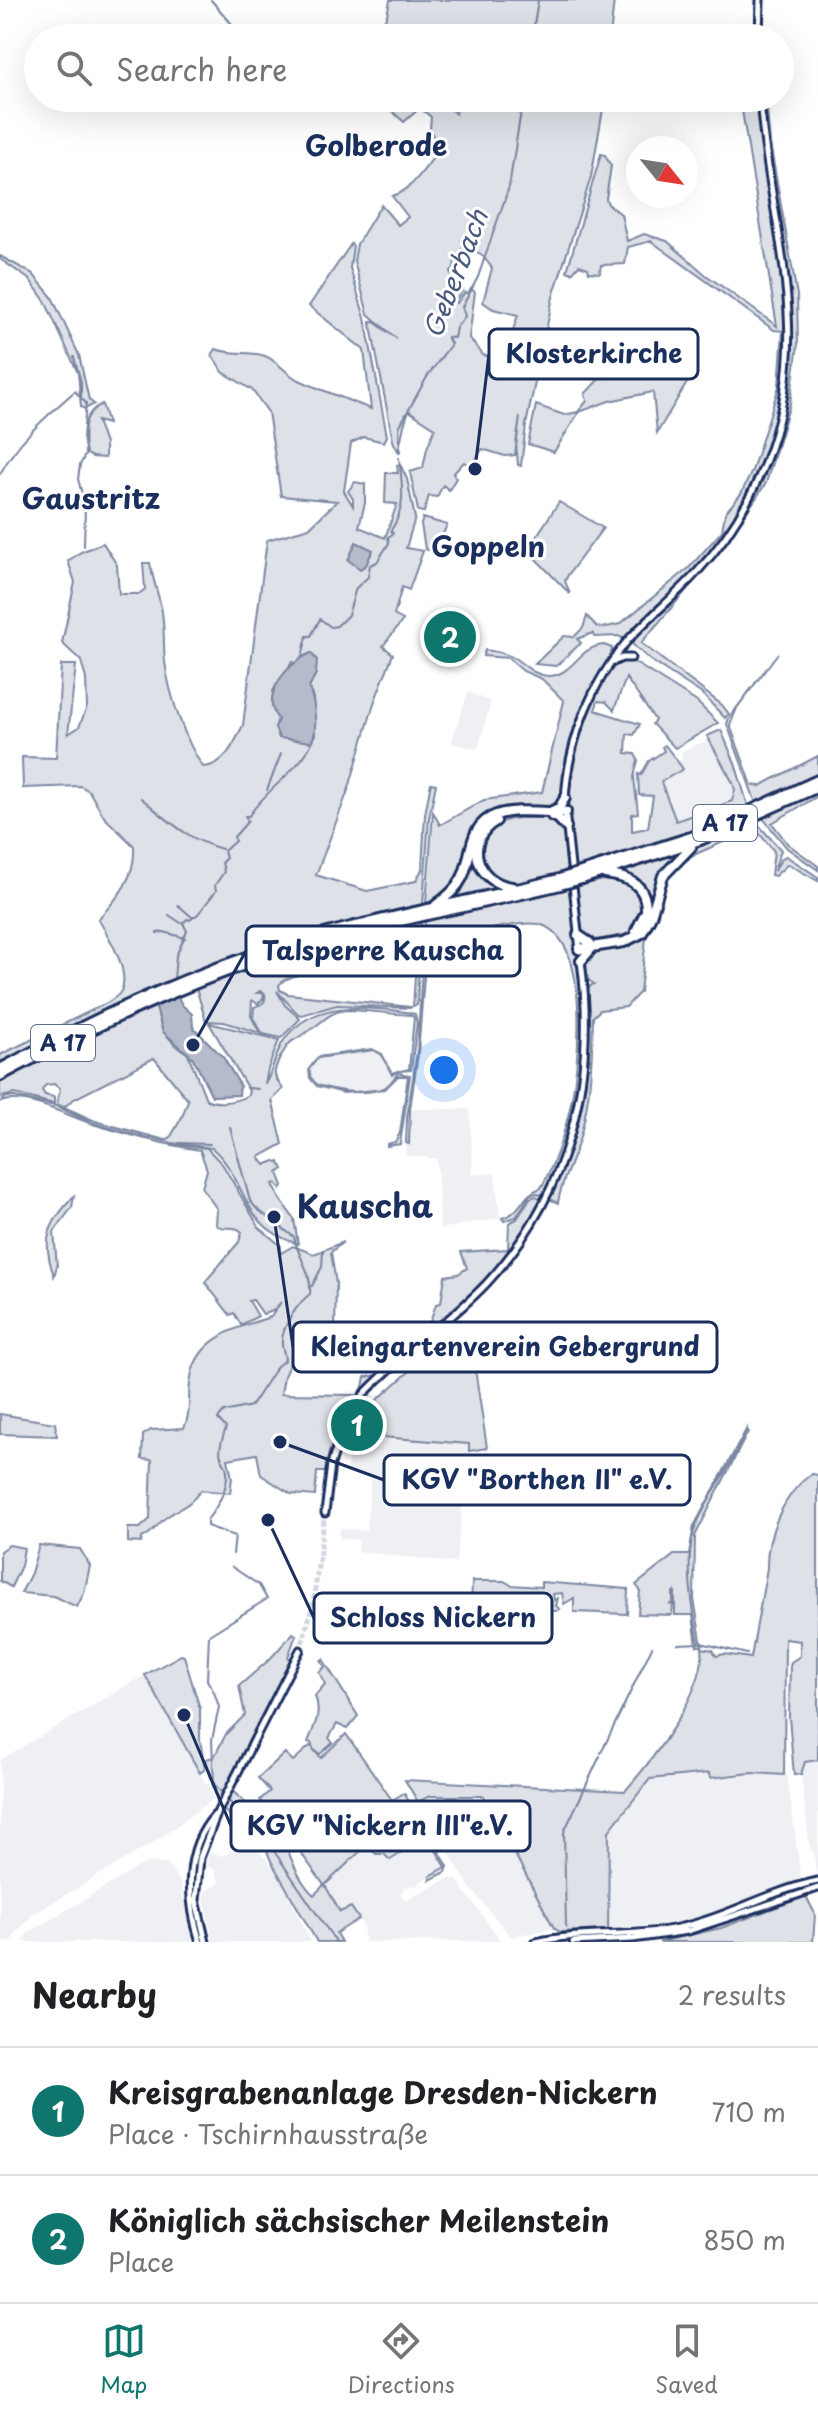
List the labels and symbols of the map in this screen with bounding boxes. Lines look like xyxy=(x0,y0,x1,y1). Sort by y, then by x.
district label: Golberode xyxy=(305,123,447,166)
north arrow xyxy=(626,136,698,208)
water label: Geberbach xyxy=(412,203,497,343)
callout: Klosterkirche xyxy=(489,329,698,379)
text: Klosterkirche xyxy=(506,333,682,372)
district label: Gaustritz xyxy=(22,476,160,519)
district label: Goppeln xyxy=(431,524,545,567)
pin: 2 xyxy=(424,607,476,667)
road number: A 17 xyxy=(693,805,757,841)
callout: Talsperre Kauscha xyxy=(246,926,520,976)
text: Talsperre Kauscha xyxy=(262,930,505,969)
road number: A 17 xyxy=(31,1025,95,1061)
your location xyxy=(424,1050,464,1090)
district label: Kauscha xyxy=(297,1181,434,1229)
callout: Kleingartenverein Gebergrund xyxy=(293,1322,717,1372)
text: Kleingartenverein Gebergrund xyxy=(310,1326,700,1365)
pin: 1 xyxy=(331,1395,383,1455)
callout: KGV "Borthen II" e.V. xyxy=(384,1455,690,1505)
text: KGV "Borthen II" e.V. xyxy=(402,1459,672,1498)
callout: Schloss Nickern xyxy=(314,1593,552,1643)
text: Schloss Nickern xyxy=(330,1597,536,1636)
callout: KGV "Nickern III"e.V. xyxy=(231,1801,530,1851)
text: KGV "Nickern III"e.V. xyxy=(247,1805,513,1844)

